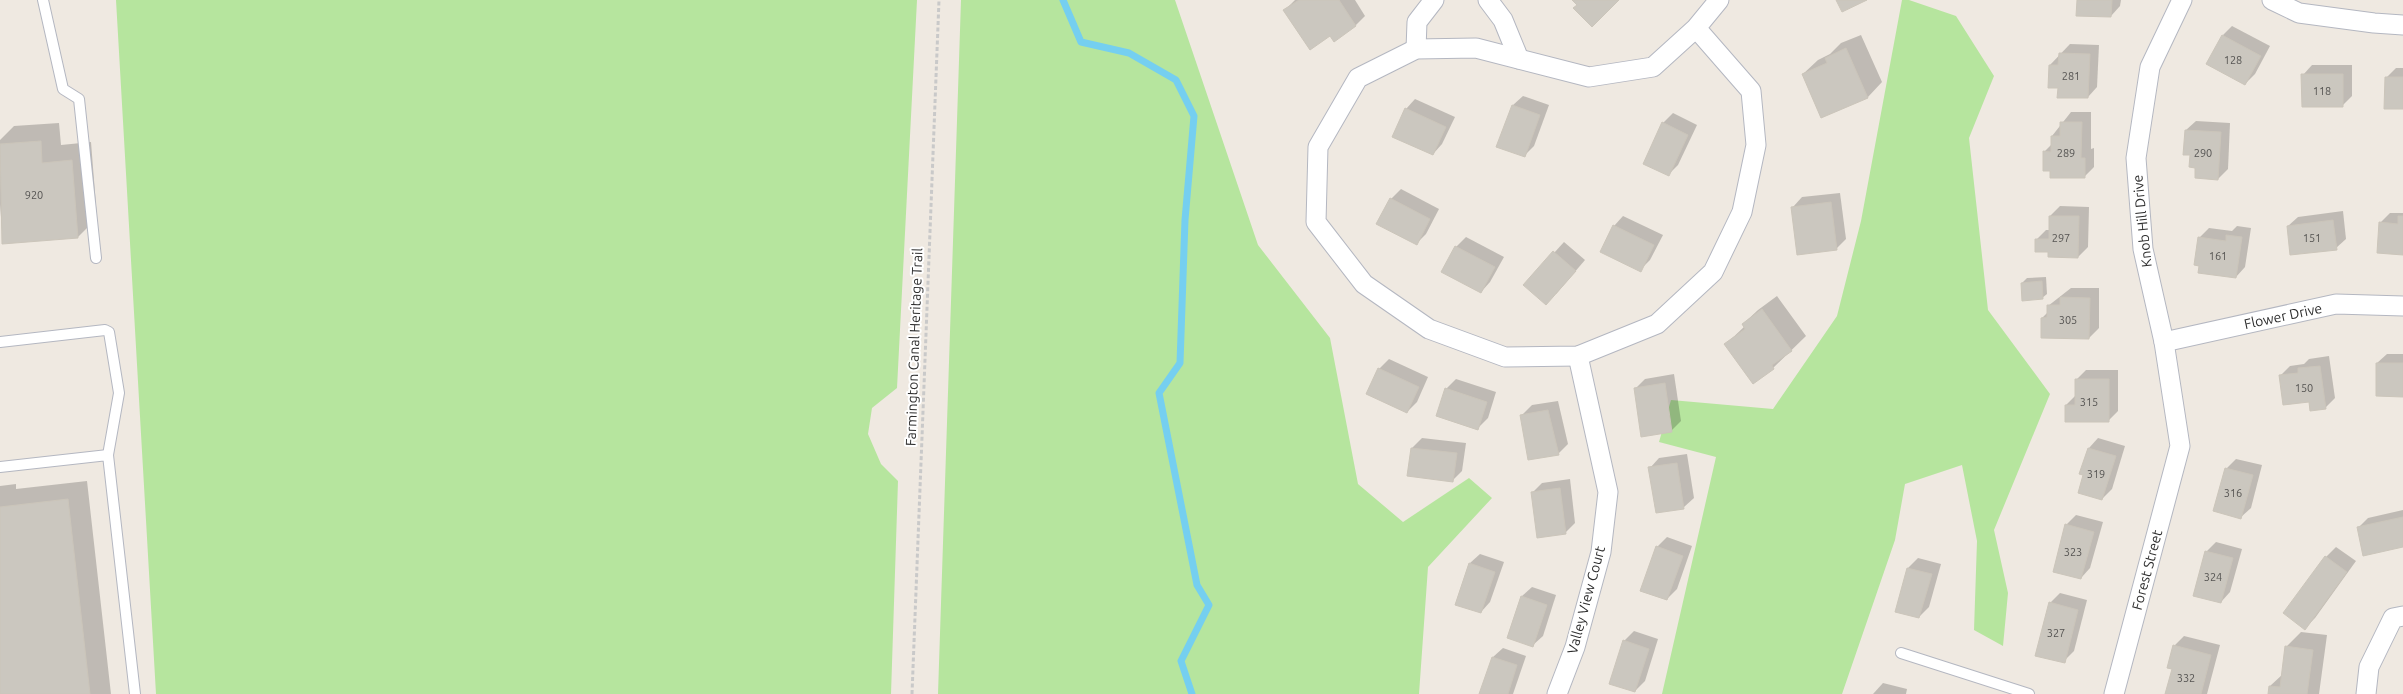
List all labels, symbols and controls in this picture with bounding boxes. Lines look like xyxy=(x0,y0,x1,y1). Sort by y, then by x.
house number: 128 xyxy=(2224,54,2242,66)
house number: 281 xyxy=(2062,70,2080,82)
house number: 118 xyxy=(2313,85,2331,97)
house number: 289 xyxy=(2057,147,2075,159)
house number: 290 xyxy=(2194,147,2212,159)
street label: Knob Hill Drive xyxy=(2129,174,2155,268)
house number: 920 xyxy=(25,189,43,201)
house number: 297 xyxy=(2052,232,2070,244)
house number: 151 xyxy=(2303,232,2321,244)
street label: Farmington Canal Heritage Trail xyxy=(903,247,925,446)
house number: 161 xyxy=(2209,250,2227,262)
street label: Flower Drive xyxy=(2243,300,2323,332)
house number: 305 xyxy=(2059,314,2077,326)
house number: 150 xyxy=(2295,382,2313,394)
house number: 315 xyxy=(2080,396,2098,408)
house number: 319 xyxy=(2087,468,2105,480)
house number: 316 xyxy=(2224,487,2242,499)
street label: Forest Street xyxy=(2129,528,2166,612)
street label: Valley View Court xyxy=(1564,544,1608,656)
house number: 323 xyxy=(2064,546,2082,558)
house number: 324 xyxy=(2204,571,2222,583)
house number: 327 xyxy=(2047,627,2065,639)
house number: 332 xyxy=(2177,672,2195,684)

